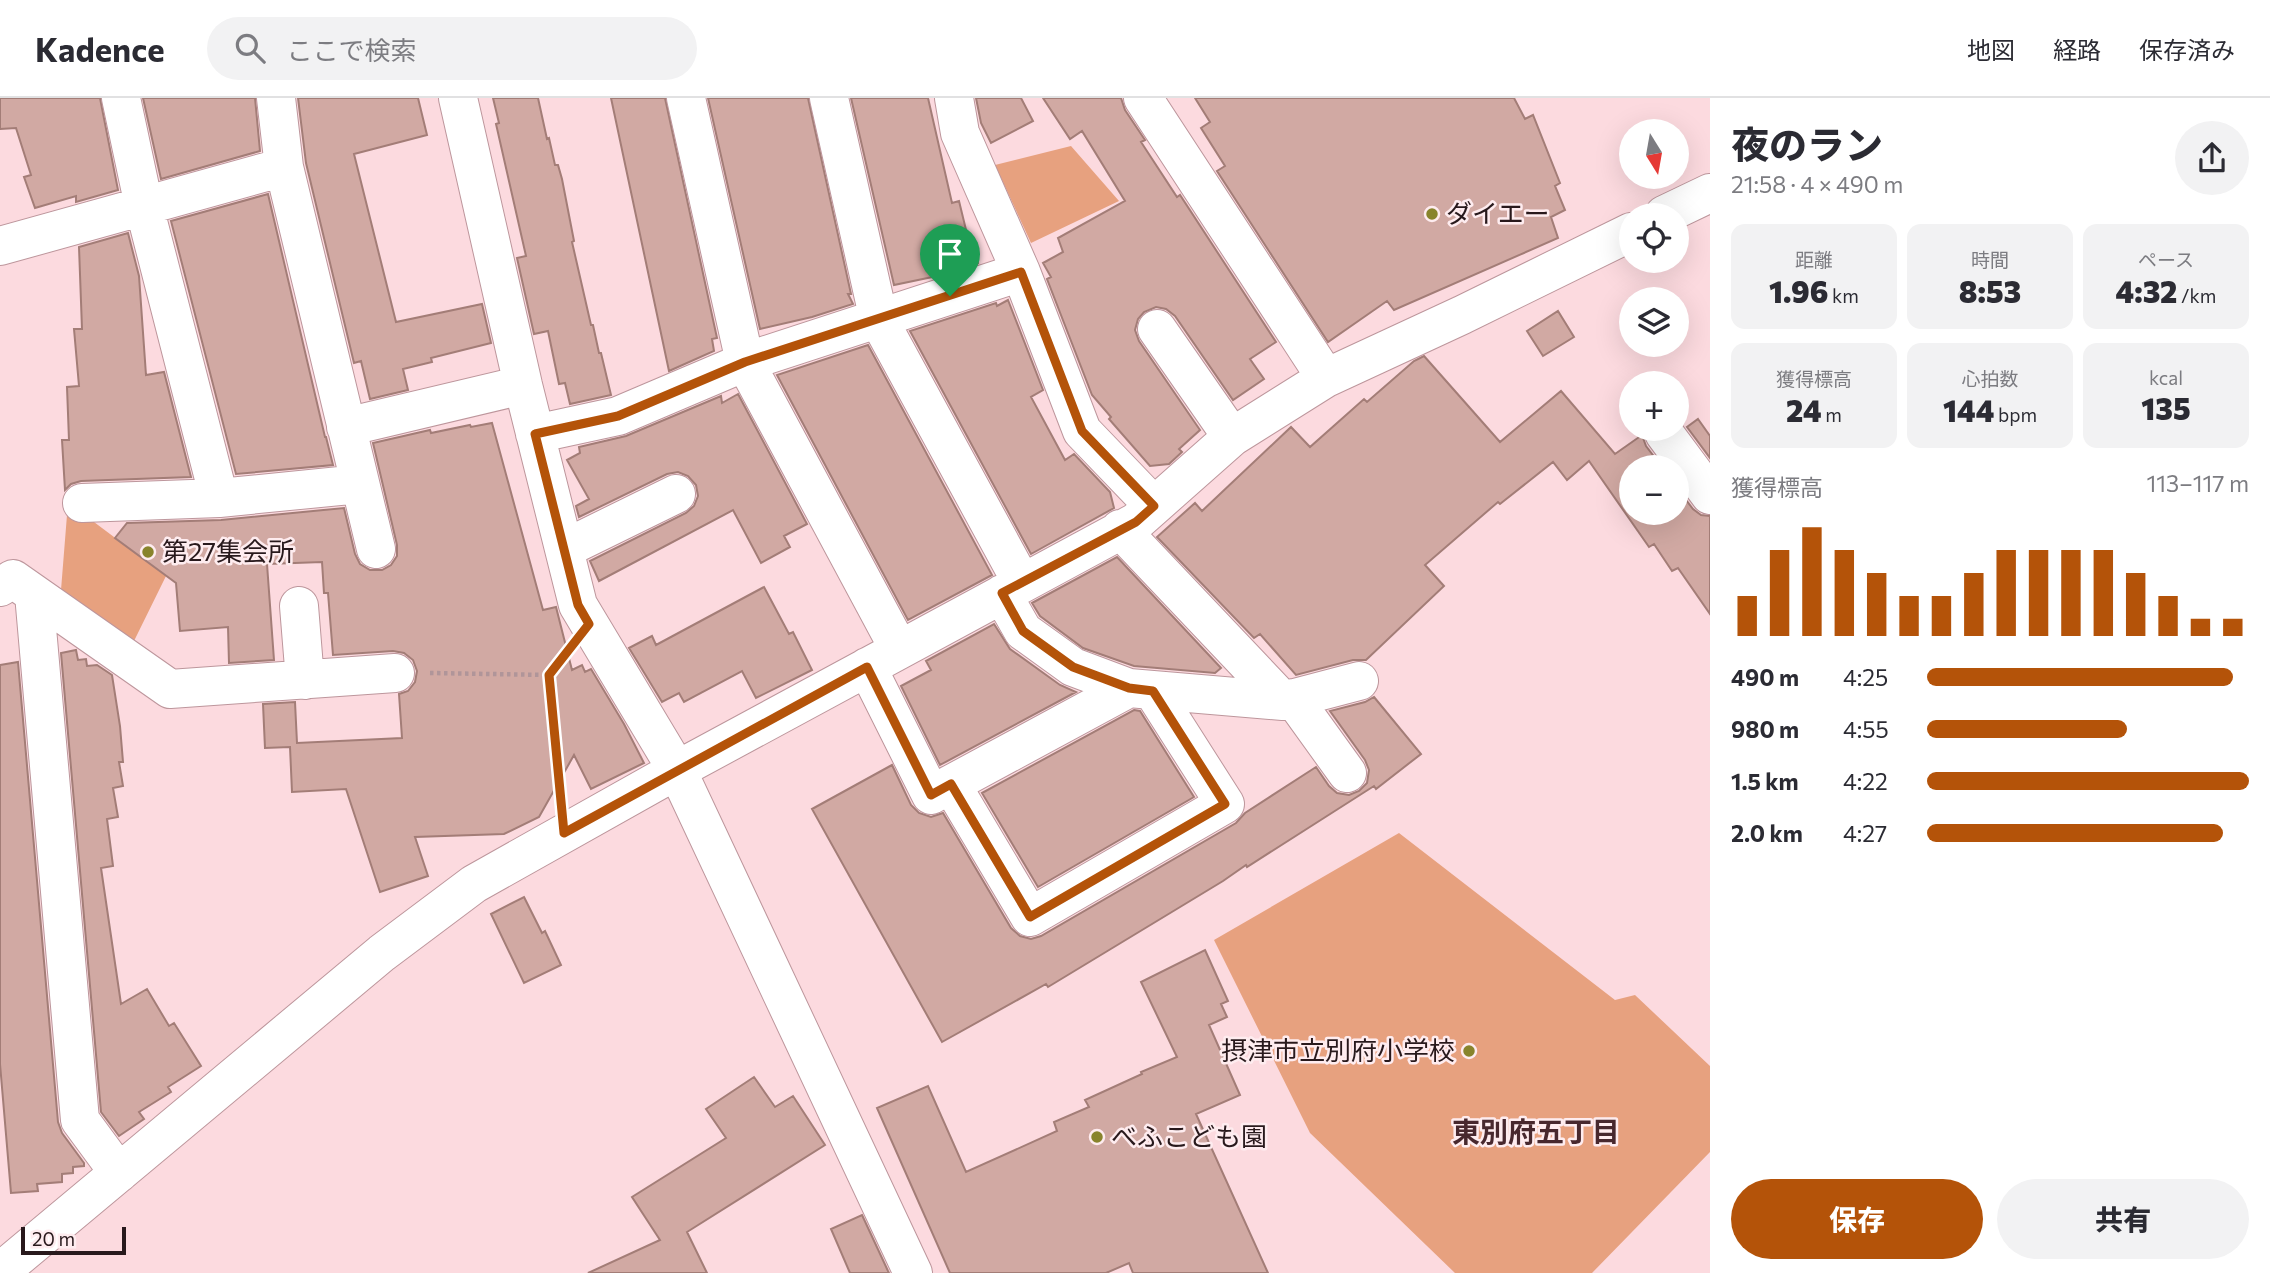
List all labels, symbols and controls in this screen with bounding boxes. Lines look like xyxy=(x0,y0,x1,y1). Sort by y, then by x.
search box xyxy=(207,17,697,80)
text: Kadence xyxy=(35,28,165,69)
icon: search xyxy=(231,29,269,67)
text: ここで検索 xyxy=(287,34,417,65)
text: 地図 xyxy=(1967,35,2015,64)
text: 経路 xyxy=(2053,35,2101,64)
text: 保存済み xyxy=(2139,35,2235,64)
north arrow xyxy=(1619,119,1689,189)
map controls xyxy=(1619,119,1689,525)
text: 夜のラン xyxy=(1731,120,1883,167)
button: share xyxy=(2175,121,2249,195)
text: 21:58 · 4 × 490 m xyxy=(1731,170,1903,198)
place label: ダイエー xyxy=(1446,197,1550,228)
button: locate xyxy=(1619,203,1689,273)
marker: ダイエー xyxy=(1424,206,1440,222)
pin xyxy=(920,224,980,296)
icon: arrive xyxy=(931,235,969,273)
text: 距離 xyxy=(1795,248,1833,271)
text: 時間 xyxy=(1971,248,2009,271)
text: ペース xyxy=(2138,248,2194,271)
text: 1.96 xyxy=(1769,272,1828,309)
text: 8:53 xyxy=(1959,272,2021,309)
text: 4:32 xyxy=(2116,272,2177,309)
text: km xyxy=(1828,284,1859,307)
text: /km xyxy=(2177,284,2216,307)
button: layers xyxy=(1619,287,1689,357)
text: kcal xyxy=(2149,366,2183,389)
text: 獲得標高 xyxy=(1776,367,1852,390)
text: 心拍数 xyxy=(1961,367,2019,390)
button: + xyxy=(1619,371,1689,441)
text: 135 xyxy=(2141,389,2191,426)
text: 24 xyxy=(1786,391,1822,428)
text: 144 xyxy=(1943,391,1994,428)
text: m xyxy=(1822,403,1842,426)
text: bpm xyxy=(1994,403,2037,426)
button: − xyxy=(1619,455,1689,525)
text: 113–117 m xyxy=(2146,469,2249,497)
text: 獲得標高 xyxy=(1731,473,1823,501)
place label: 第27集会所 xyxy=(162,535,294,566)
marker: 第27集会所 xyxy=(140,544,156,560)
text: 490 m xyxy=(1731,663,1799,691)
text: 4:25 xyxy=(1843,663,1888,691)
text: 980 m xyxy=(1731,715,1799,743)
text: 4:55 xyxy=(1843,715,1889,743)
text: 1.5 km xyxy=(1731,767,1799,795)
text: 4:22 xyxy=(1843,767,1888,795)
text: 2.0 km xyxy=(1731,819,1803,847)
text: 4:27 xyxy=(1843,819,1887,847)
place label: 摂津市立別府小学校 xyxy=(1221,1034,1455,1065)
marker: 摂津市立別府小学校 xyxy=(1461,1043,1477,1059)
district label: 東別府五丁目 xyxy=(1452,1114,1620,1148)
place label: べふこども園 xyxy=(1111,1120,1267,1151)
marker: べふこども園 xyxy=(1089,1129,1105,1145)
button: 保存 xyxy=(1731,1179,1983,1259)
button: 共有 xyxy=(1997,1179,2249,1259)
scale bar xyxy=(21,1224,126,1256)
text: 20 m xyxy=(32,1227,75,1250)

